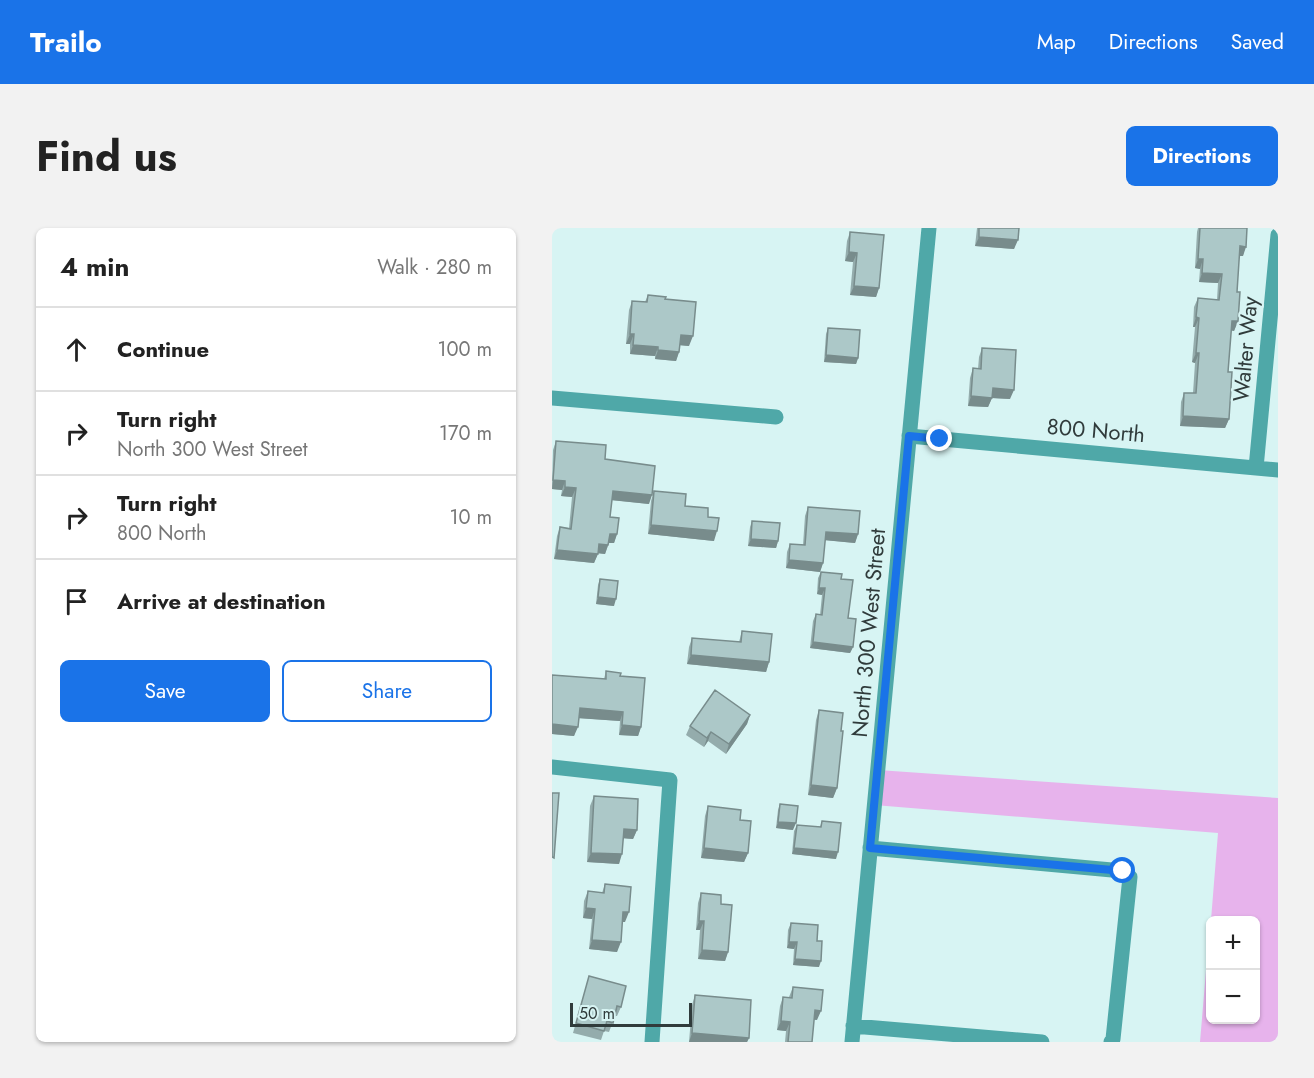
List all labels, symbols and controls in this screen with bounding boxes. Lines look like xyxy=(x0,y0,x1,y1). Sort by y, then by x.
text: Trailo xyxy=(30,22,102,63)
text: Map xyxy=(1037,27,1076,57)
text: Directions xyxy=(1109,27,1198,57)
text: Saved xyxy=(1231,27,1284,57)
text: Find us xyxy=(36,126,177,187)
button: Directions xyxy=(1126,126,1278,186)
text: 4 min xyxy=(60,248,129,286)
text: Walk · 280 m xyxy=(377,253,492,282)
street label: Walter Way xyxy=(1224,295,1266,403)
icon: ahead xyxy=(60,333,93,366)
text: Continue xyxy=(117,333,209,365)
text: 100 m xyxy=(437,335,492,364)
text: Turn right xyxy=(117,403,217,435)
street label: 800 North xyxy=(1046,410,1146,450)
icon: right xyxy=(60,417,93,450)
text: 170 m xyxy=(439,419,492,448)
route end xyxy=(926,425,952,451)
text: North 300 West Street xyxy=(117,435,308,464)
text: Turn right xyxy=(117,487,217,519)
icon: right xyxy=(60,501,93,534)
text: 10 m xyxy=(449,503,492,532)
text: 800 North xyxy=(117,519,207,548)
street label: North 300 West Street xyxy=(843,526,893,739)
icon: arrive xyxy=(60,585,93,618)
text: Arrive at destination xyxy=(117,585,326,617)
button: Save xyxy=(60,660,270,722)
button: Share xyxy=(282,660,492,722)
route start xyxy=(1109,857,1135,883)
map controls xyxy=(1206,916,1260,1024)
button: + xyxy=(1206,916,1260,970)
button: − xyxy=(1206,970,1260,1024)
scale bar xyxy=(570,1000,692,1028)
text: 50 m xyxy=(579,1002,615,1025)

